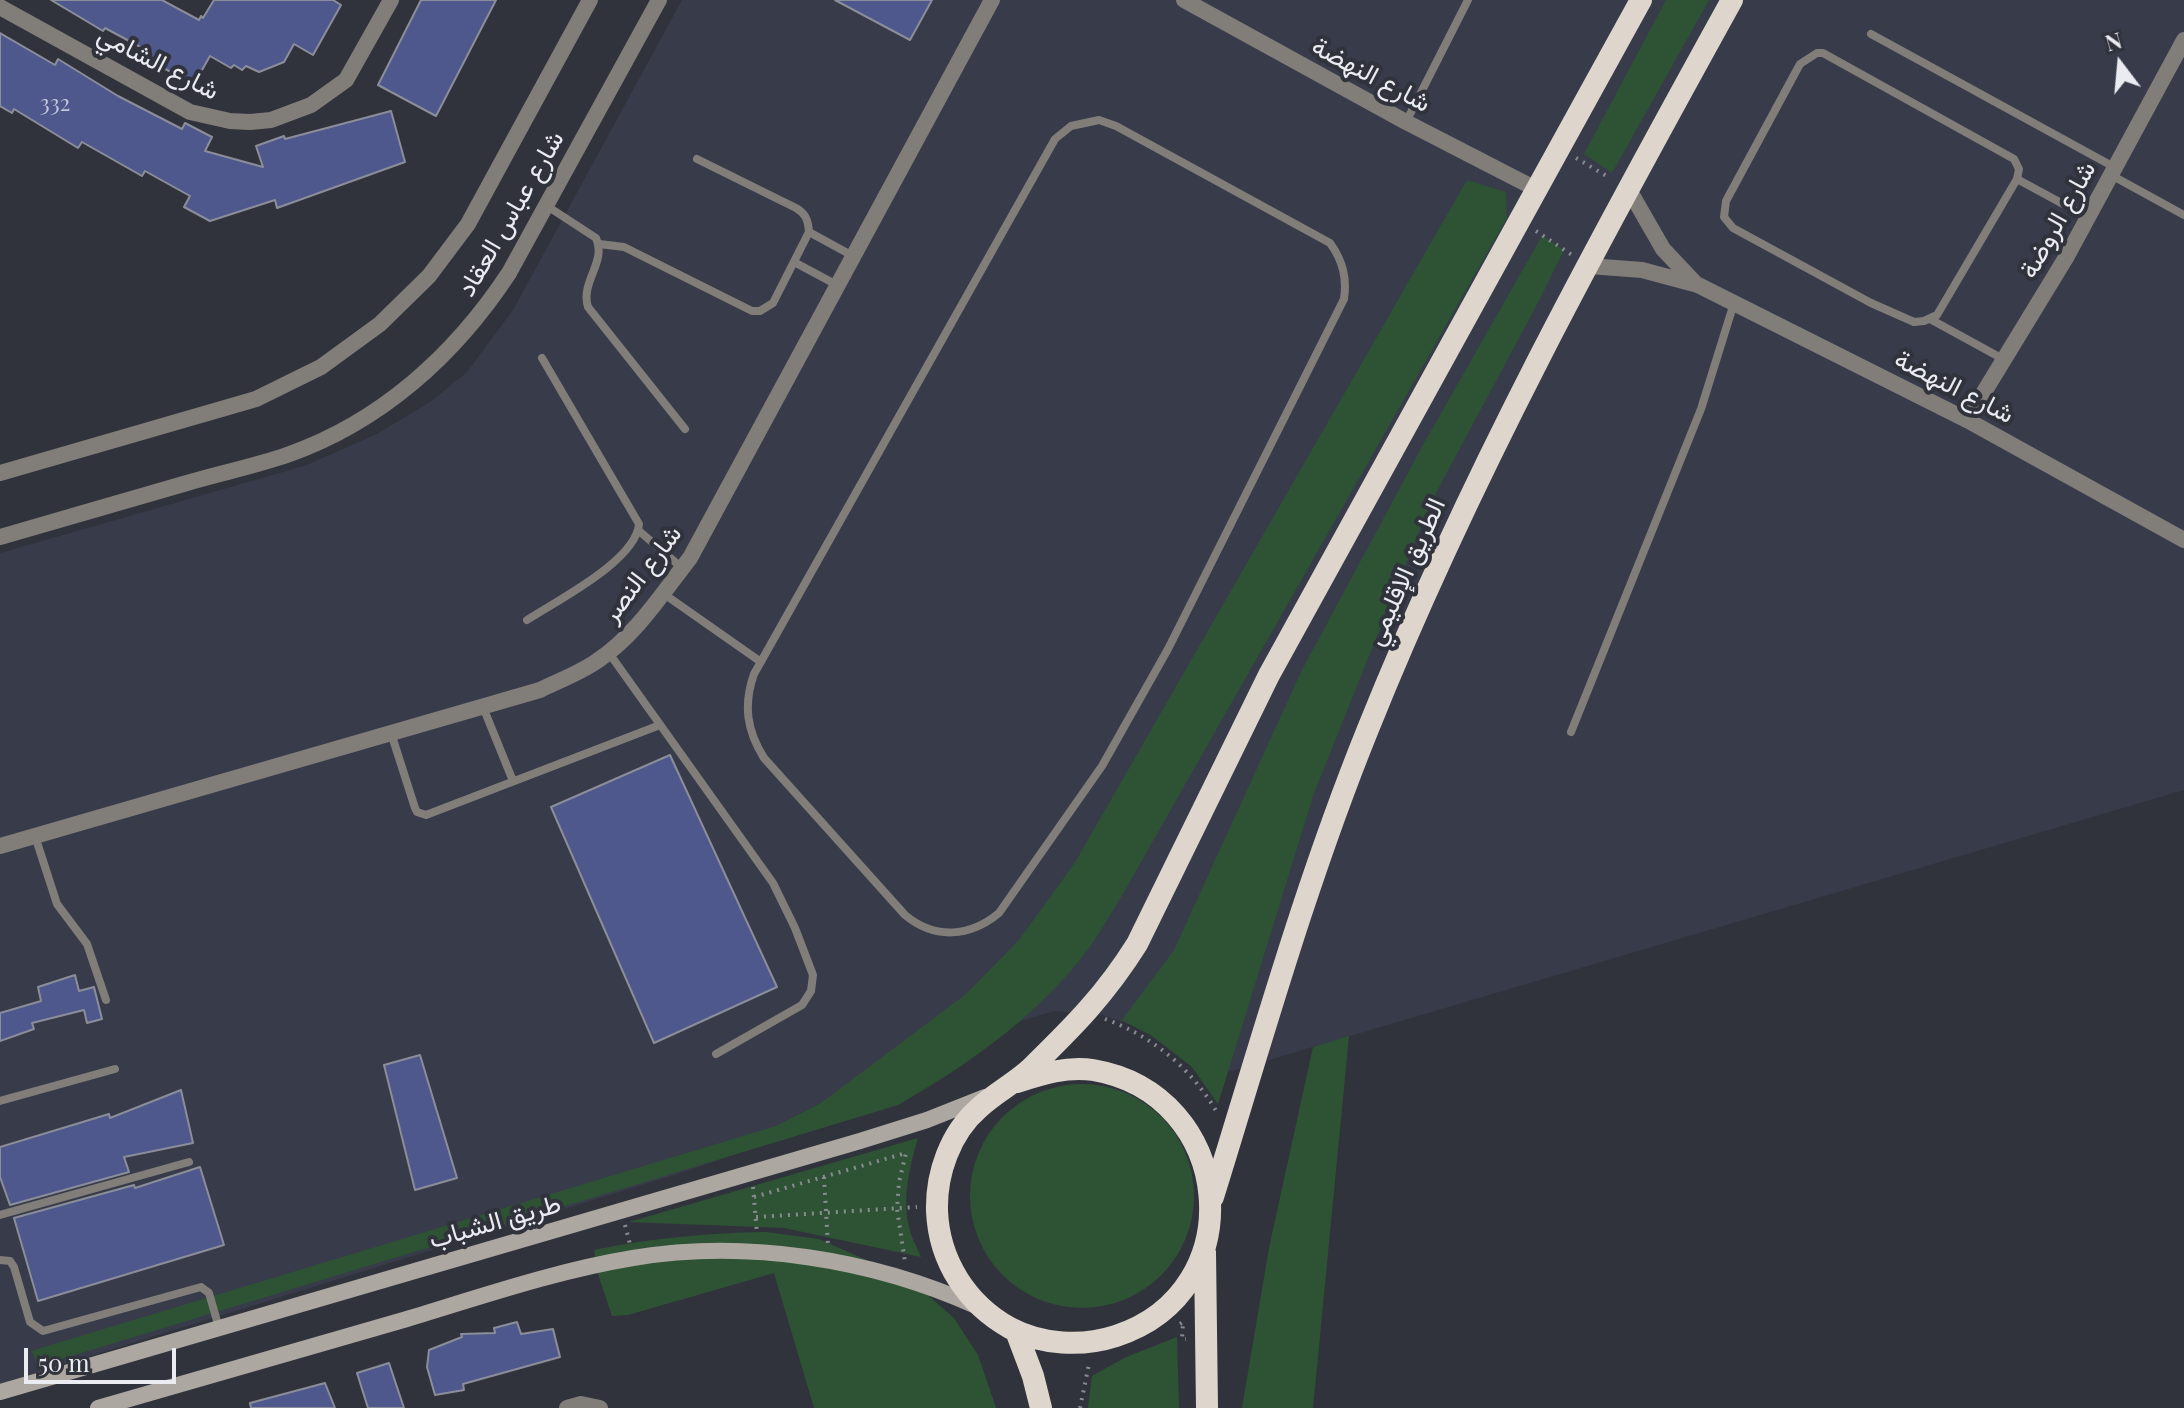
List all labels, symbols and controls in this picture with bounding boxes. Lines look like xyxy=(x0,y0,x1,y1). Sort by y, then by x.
street label: شارع الشامي xyxy=(92,19,224,107)
north arrow xyxy=(2080,24,2160,104)
text: N xyxy=(2102,24,2125,58)
street label: شارع النهضة xyxy=(1306,31,1436,119)
house number: 332 xyxy=(40,91,70,117)
street label: شارع عباس العقاد xyxy=(451,126,571,302)
street label: شارع الروضة xyxy=(2013,156,2103,284)
street label: شارع النهضة xyxy=(1889,344,2019,430)
street label: الطريق الإقليمي xyxy=(1360,493,1452,651)
street label: شارع النصر xyxy=(595,519,689,629)
street label: طريق الشباب xyxy=(426,1188,564,1256)
scale bar xyxy=(28,1332,180,1382)
text: 50 m xyxy=(38,1346,90,1378)

